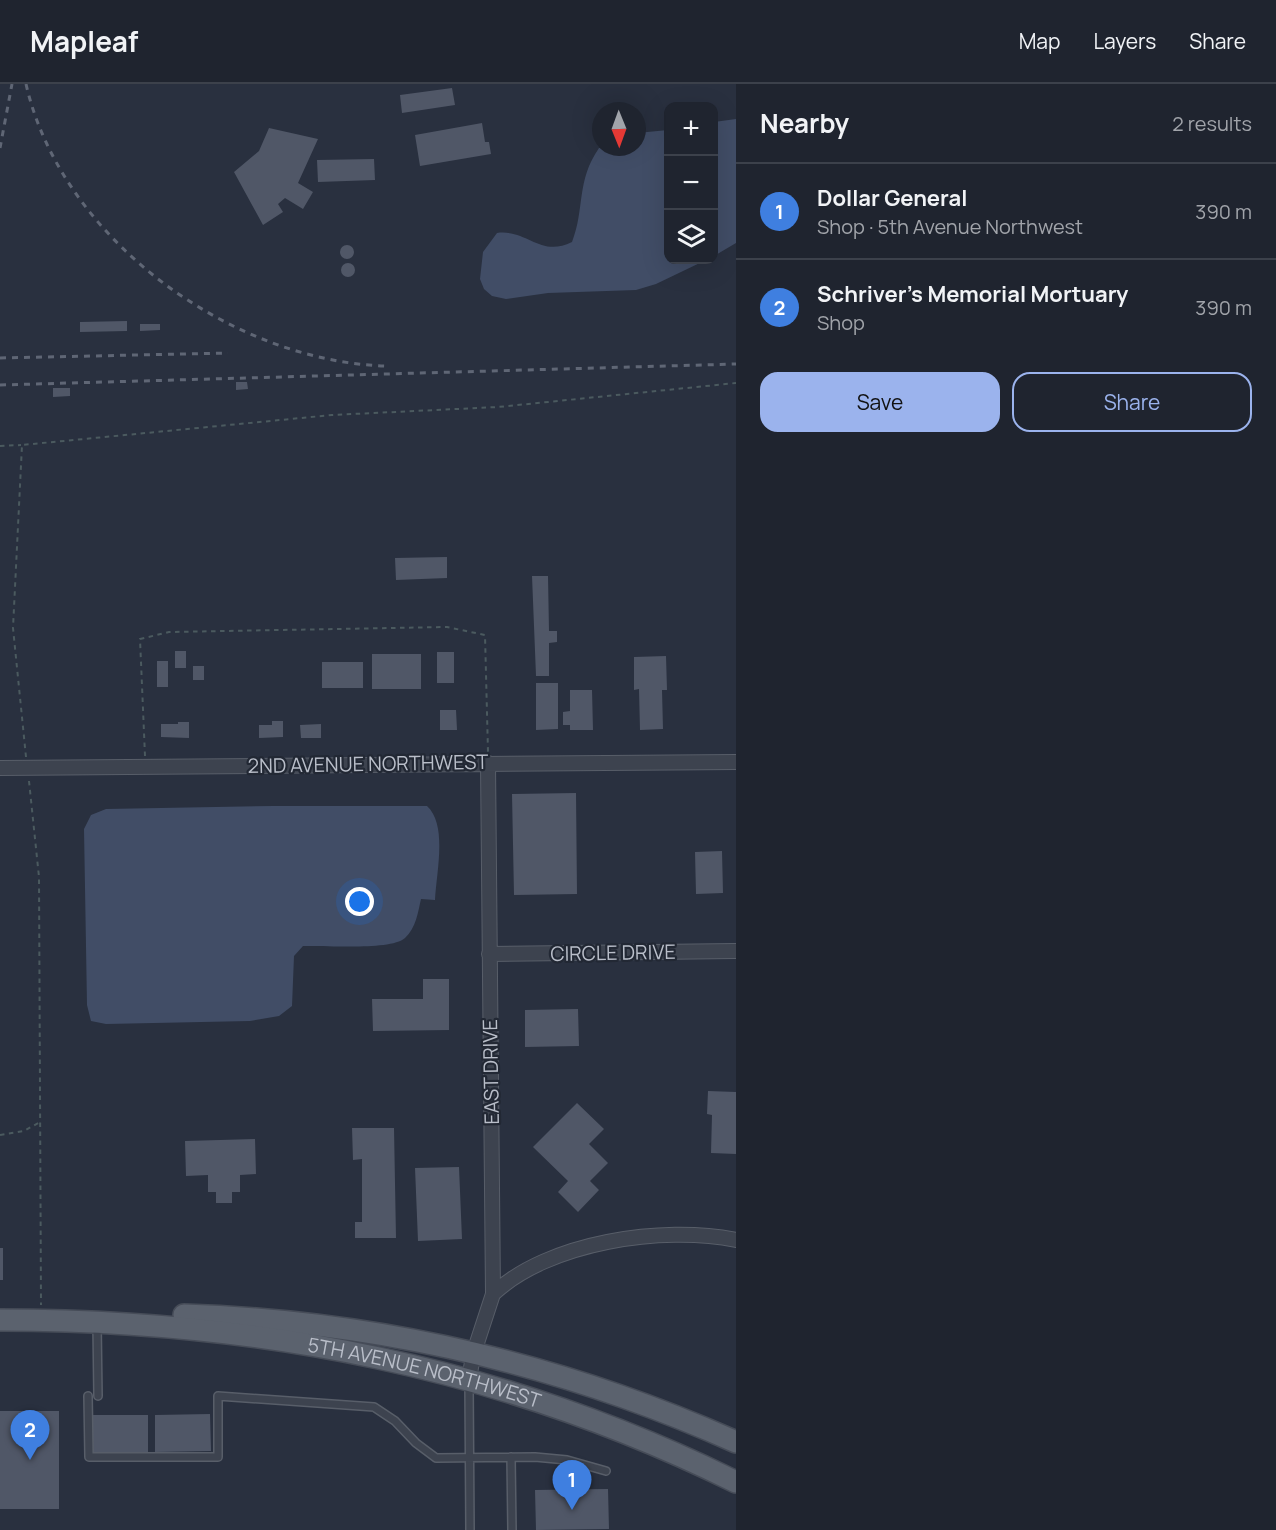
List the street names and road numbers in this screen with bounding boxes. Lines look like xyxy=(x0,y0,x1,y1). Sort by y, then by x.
street label: 2ND AVENUE NORTHWEST xyxy=(247,748,489,779)
street label: CIRCLE DRIVE xyxy=(550,938,676,967)
street label: EAST DRIVE xyxy=(476,1019,505,1125)
street label: 5TH AVENUE NORTHWEST xyxy=(306,1331,545,1414)

